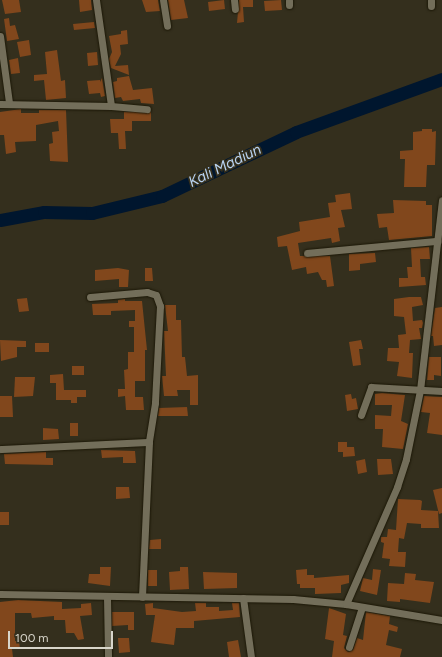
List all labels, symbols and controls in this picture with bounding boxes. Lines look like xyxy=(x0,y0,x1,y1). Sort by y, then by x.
water label: Kali Madiun xyxy=(186,141,264,191)
scale bar xyxy=(10,623,115,649)
text: 100 m xyxy=(15,631,49,645)

